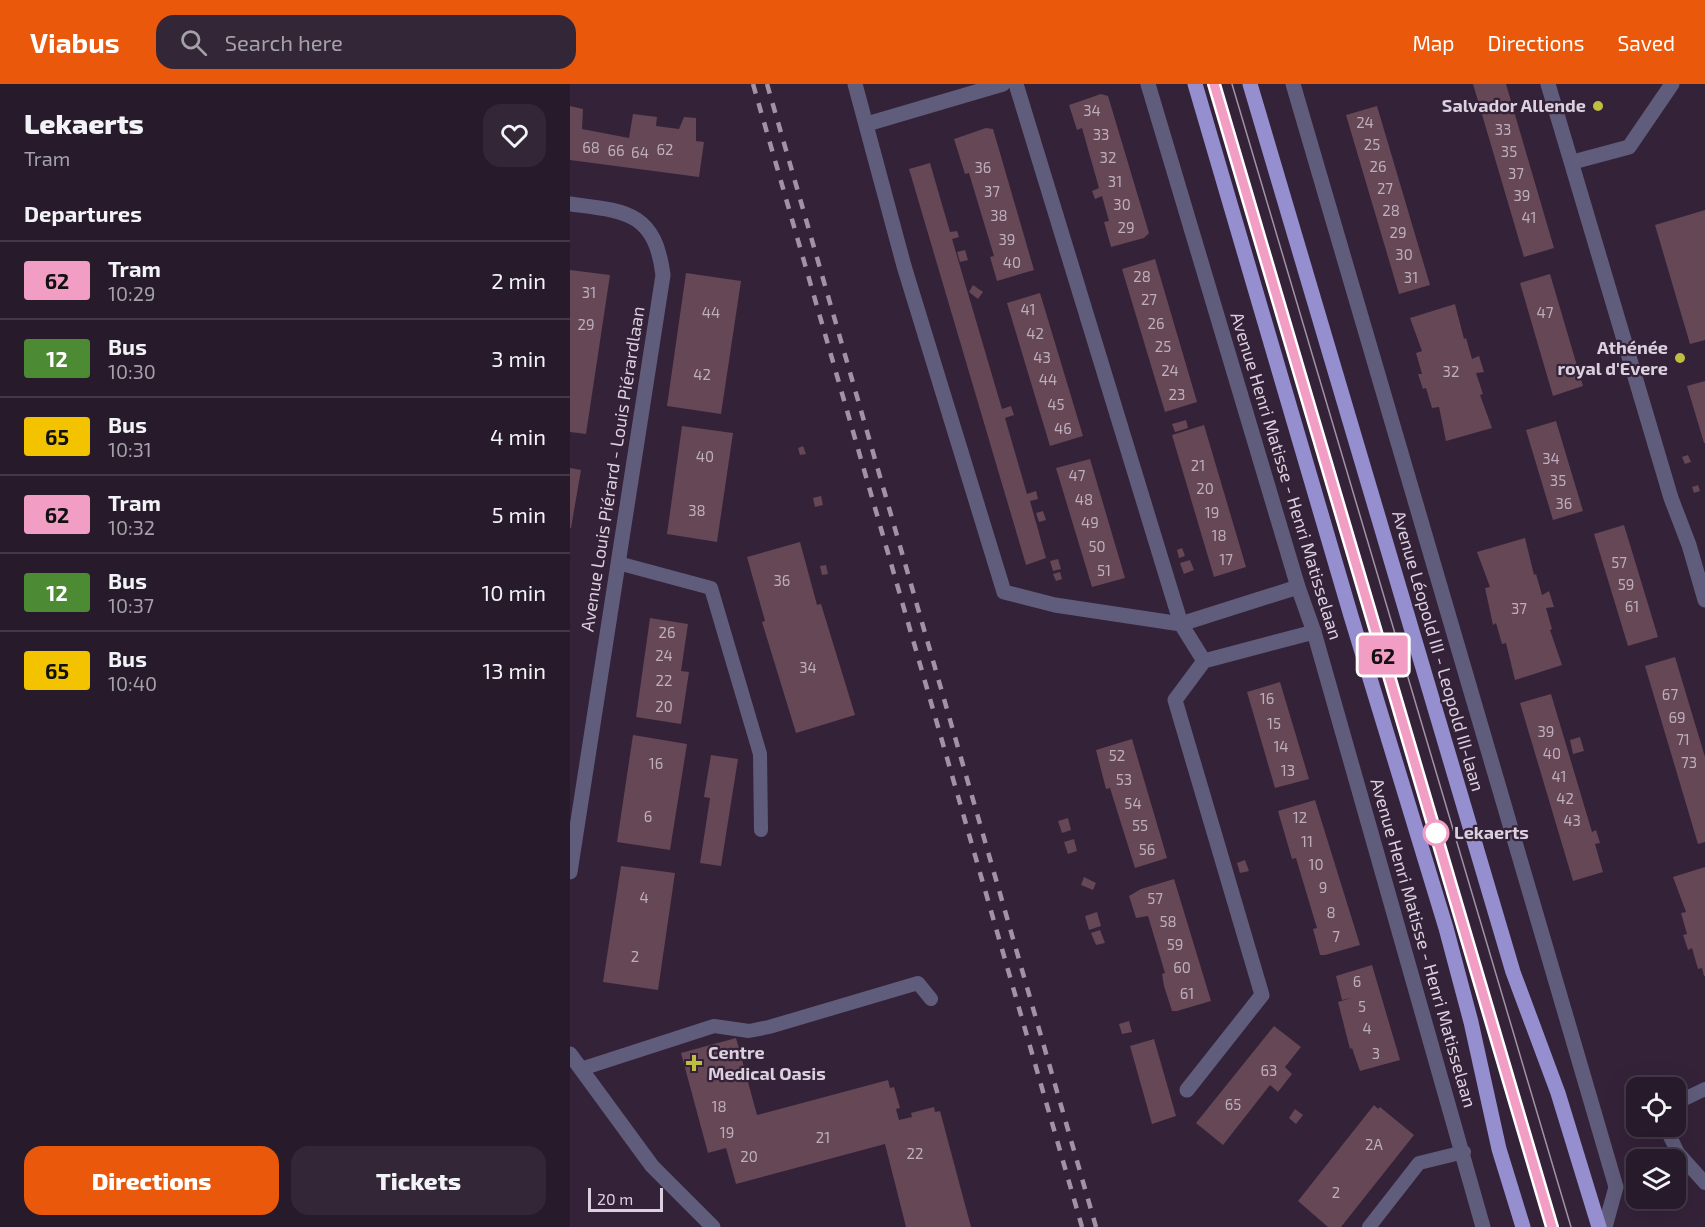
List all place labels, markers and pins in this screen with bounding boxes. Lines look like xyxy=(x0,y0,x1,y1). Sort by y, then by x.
place label: Salvador Allende xyxy=(1442,94,1586,116)
marker: Salvador Allende xyxy=(1591,99,1605,113)
place label: Athénée royal d'Evere xyxy=(1557,336,1668,379)
marker: Athénée royal d'Evere xyxy=(1673,351,1687,365)
marker: Lekaerts xyxy=(1423,820,1449,846)
place label: Lekaerts xyxy=(1454,821,1529,843)
place label: Centre Medical Oasis xyxy=(708,1041,826,1084)
marker: Centre Medical Oasis xyxy=(685,1054,703,1072)

